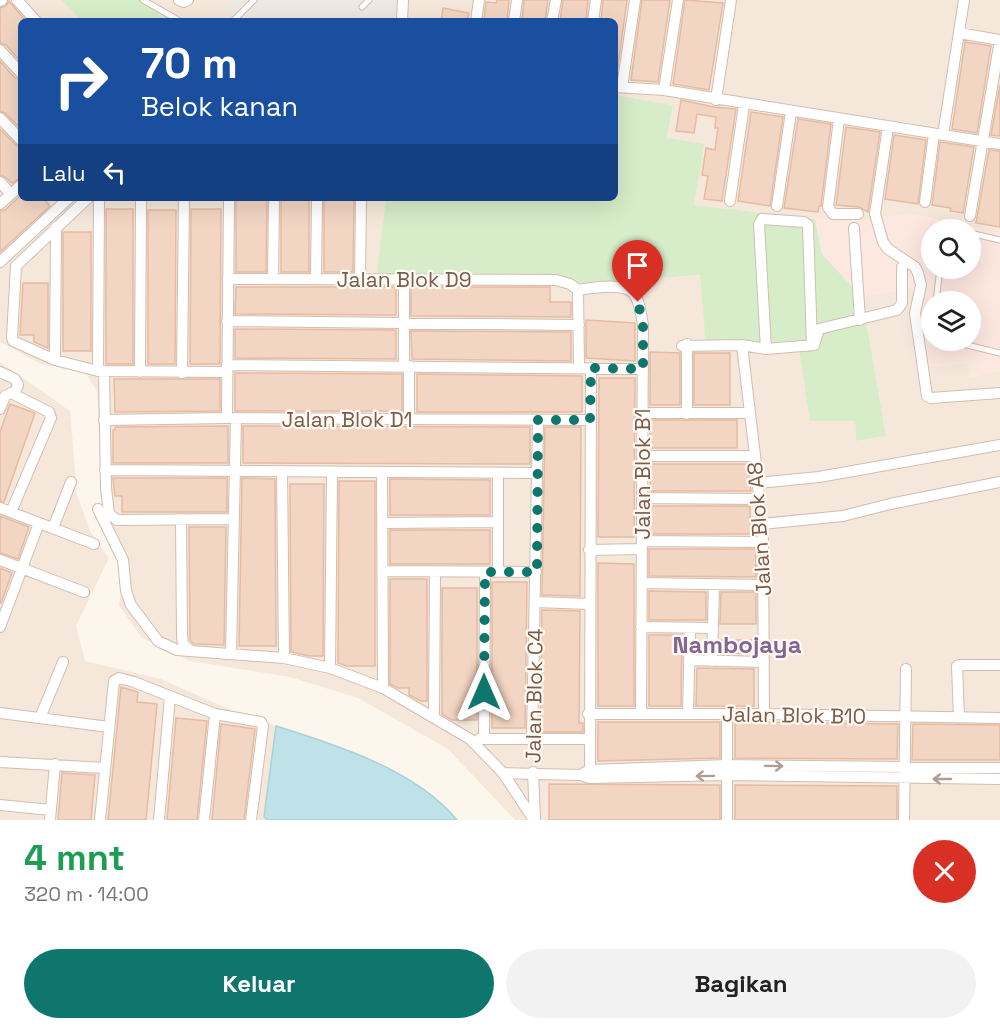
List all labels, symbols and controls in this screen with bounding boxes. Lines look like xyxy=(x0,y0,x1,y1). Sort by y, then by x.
text: 70 m xyxy=(141,37,238,90)
icon: right xyxy=(42,42,120,120)
text: Belok kanan xyxy=(141,89,298,124)
icon: left xyxy=(98,156,131,189)
text: Lalu xyxy=(42,159,86,187)
map controls xyxy=(921,219,981,351)
button: search xyxy=(921,219,981,279)
pin xyxy=(612,240,663,302)
icon: arrive xyxy=(621,249,654,282)
street label: Jalan Blok D9 xyxy=(337,266,471,293)
button: layers xyxy=(921,291,981,351)
street label: Jalan Blok D1 xyxy=(282,406,412,433)
street label: Jalan Blok B1 xyxy=(629,409,656,539)
street label: Jalan Blok A8 xyxy=(741,461,777,597)
street label: Jalan Blok C4 xyxy=(519,628,549,764)
district label: Nambojaya xyxy=(672,629,802,660)
position arrow xyxy=(452,660,516,724)
street label: Jalan Blok B10 xyxy=(722,700,866,730)
one-way arrow xyxy=(764,760,784,772)
one-way arrow xyxy=(695,770,715,782)
one-way arrow xyxy=(932,773,952,785)
text: 4 mnt xyxy=(24,835,125,881)
button: close xyxy=(913,840,976,903)
text: 320 m · 14:00 xyxy=(24,881,149,907)
button: Keluar xyxy=(24,949,494,1018)
button: Bagikan xyxy=(506,949,976,1018)

